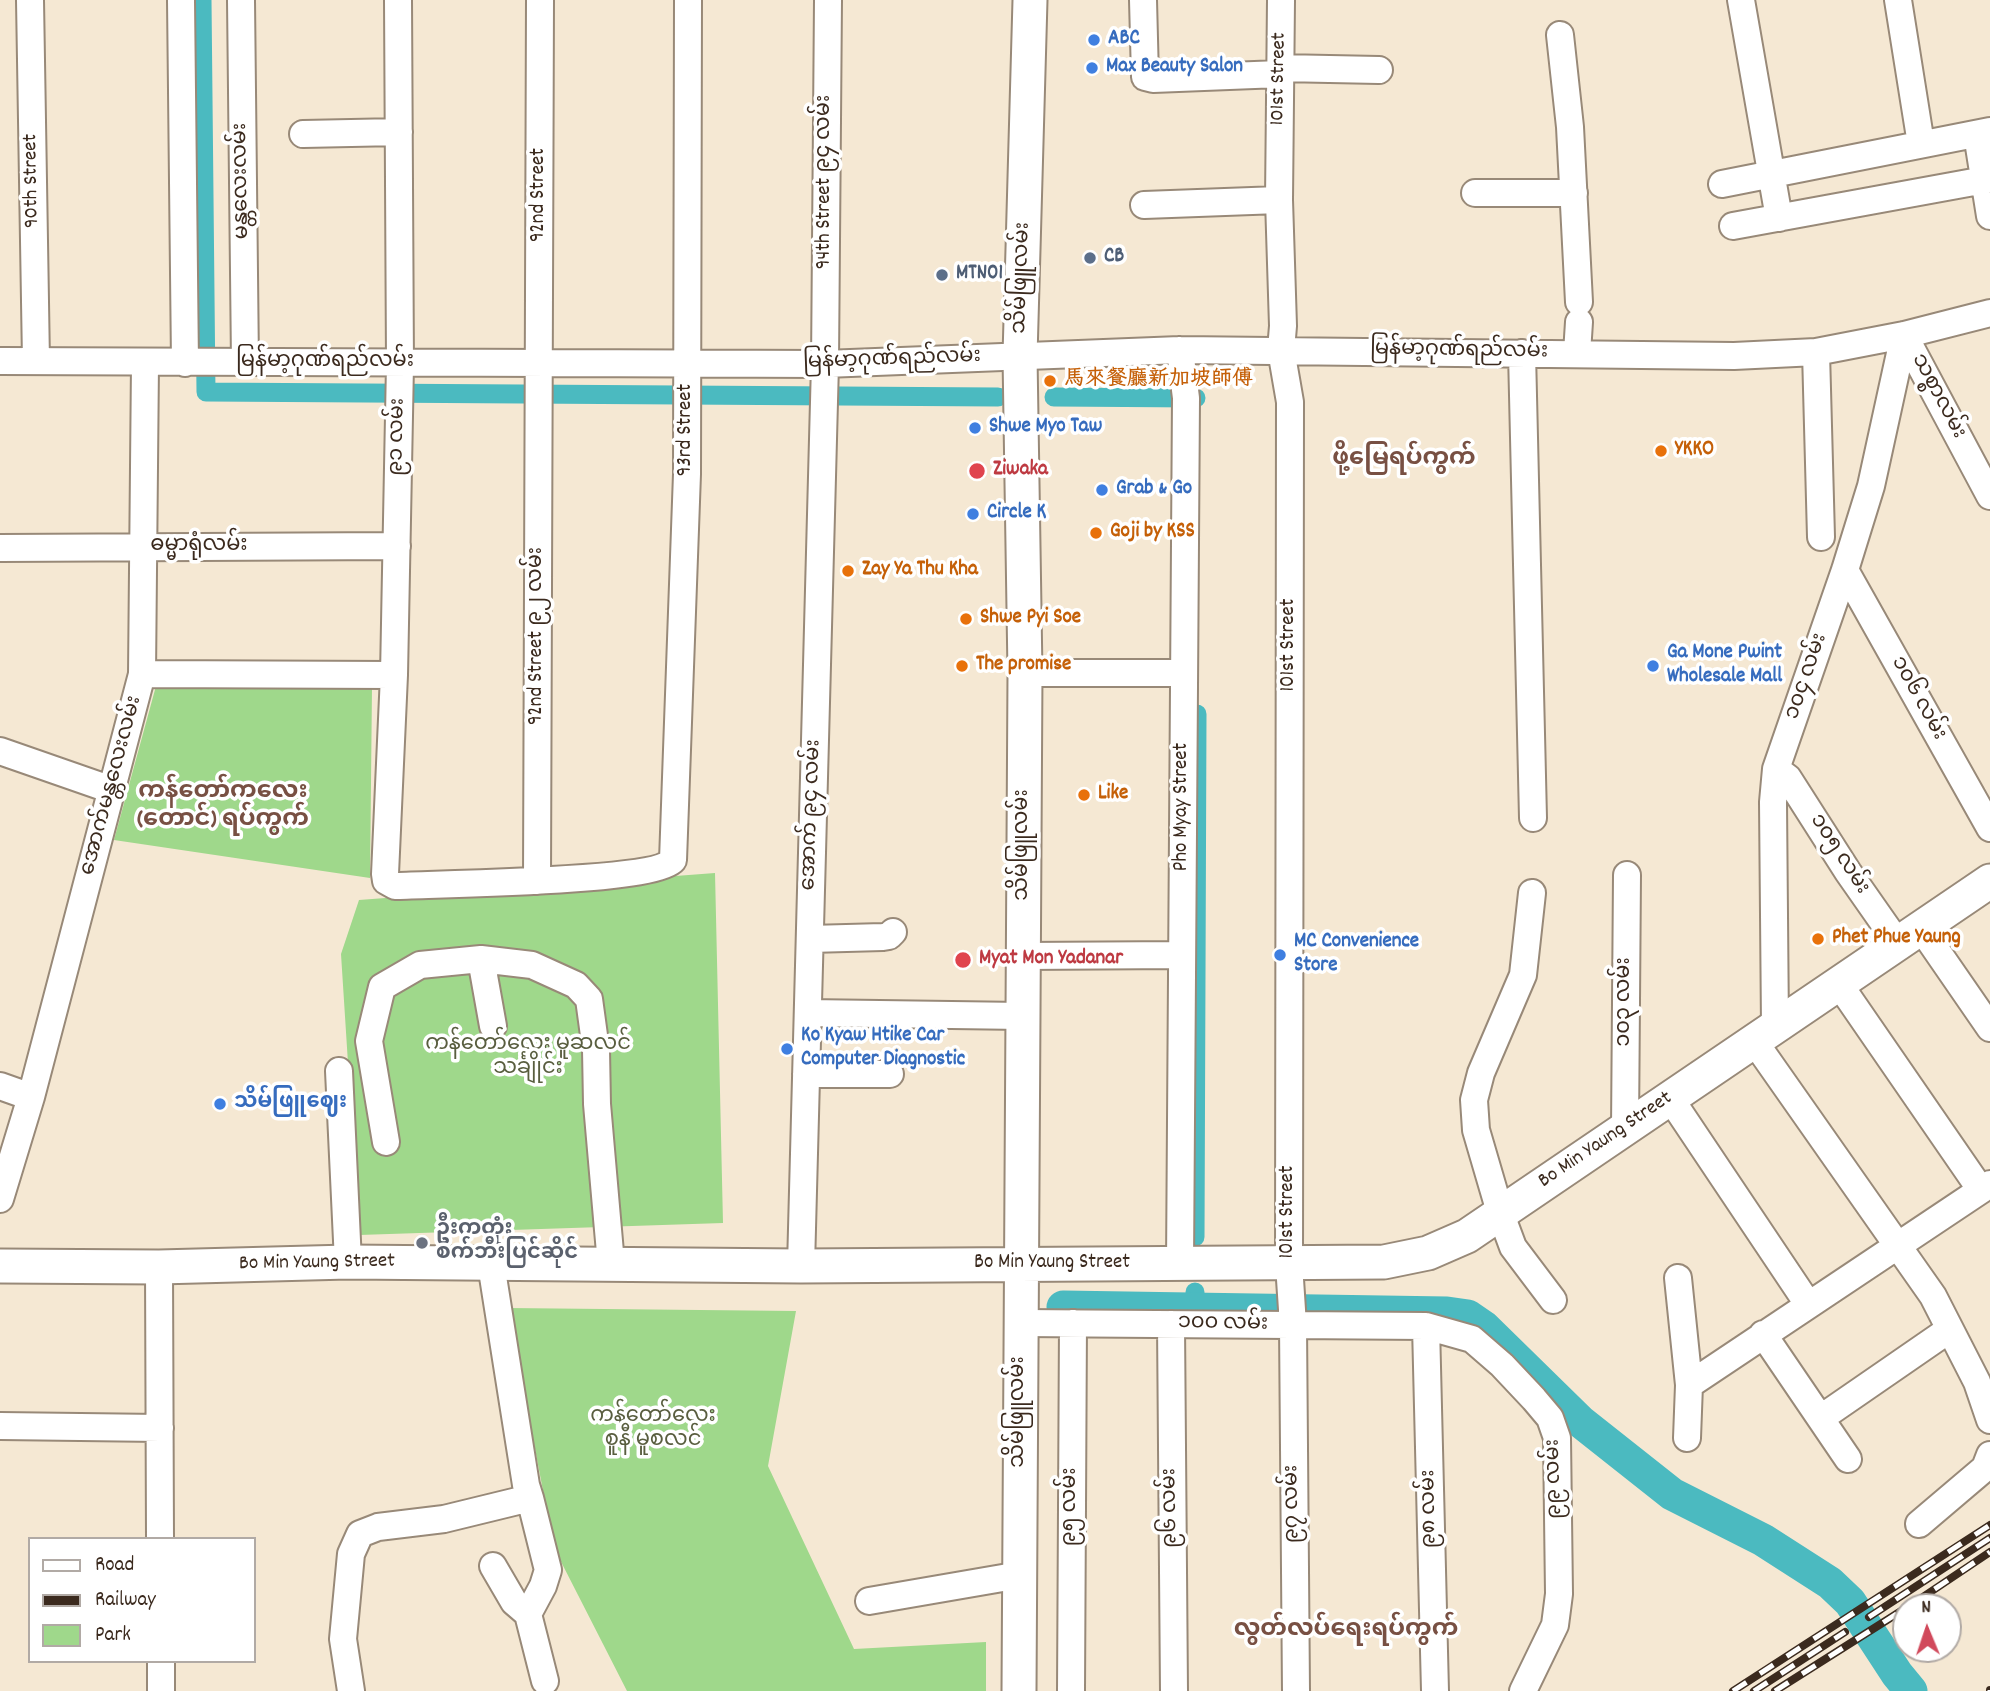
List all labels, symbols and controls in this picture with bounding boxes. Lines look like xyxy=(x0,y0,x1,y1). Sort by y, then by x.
place label: ABC xyxy=(1108,27,1140,53)
marker: ABC xyxy=(1086,32,1102,48)
street label: 101st Street xyxy=(1267,32,1293,126)
place label: Max Beauty Salon xyxy=(1106,55,1243,81)
marker: Max Beauty Salon xyxy=(1084,60,1100,76)
street label: 94th Street ၉၄ လမ်း xyxy=(813,95,839,269)
street label: မန္တလေးလမ်း xyxy=(229,123,257,239)
street label: 90th Street xyxy=(20,134,46,228)
street label: 92nd Street xyxy=(527,148,553,242)
street label: သိမ်ဖြူလမ်း xyxy=(1008,222,1038,334)
place label: CB xyxy=(1104,245,1124,271)
marker: CB xyxy=(1082,250,1098,266)
place label: MTN01 xyxy=(956,262,1003,288)
marker: MTN01 xyxy=(934,267,950,283)
street label: မြန်မာ့ဂုဏ်ရည်လမ်း xyxy=(1370,338,1548,366)
street label: မြန်မာ့ဂုဏ်ရည်လမ်း xyxy=(803,345,981,377)
street label: မြန်မာ့ဂုဏ်ရည်လမ်း xyxy=(236,350,414,376)
street label: သစ္စာလမ်း xyxy=(1904,350,1970,444)
place label: 馬來餐廳新加坡師傅 xyxy=(1064,368,1253,394)
marker: 馬來餐廳新加坡師傅 xyxy=(1042,373,1058,389)
street label: 93rd Street xyxy=(674,384,700,476)
street label: ၉၁ လမ်း xyxy=(386,398,412,476)
place label: Shwe Myo Taw xyxy=(989,415,1102,441)
marker: Shwe Myo Taw xyxy=(967,420,983,436)
place label: YKKO xyxy=(1675,438,1714,464)
marker: YKKO xyxy=(1653,443,1669,459)
district label: ဖို့မြေရပ်ကွက် xyxy=(1332,447,1476,475)
place label: Ziwaka xyxy=(993,458,1048,484)
marker: Ziwaka xyxy=(967,461,987,481)
place label: Grab & Go xyxy=(1116,477,1192,503)
marker: Grab & Go xyxy=(1094,482,1110,498)
place label: Circle K xyxy=(987,501,1046,527)
marker: Circle K xyxy=(965,506,981,522)
place label: Goji by KSS xyxy=(1110,520,1195,546)
marker: Goji by KSS xyxy=(1088,525,1104,541)
street label: ဓမ္မာရုံလမ်း xyxy=(150,534,248,560)
street label: 92nd Street ၉၂ လမ်း xyxy=(525,547,551,725)
place label: Zay Ya Thu Kha xyxy=(862,558,978,584)
marker: Zay Ya Thu Kha xyxy=(840,563,856,579)
street label: 101st Street xyxy=(1277,598,1303,692)
place label: Shwe Pyi Soe xyxy=(980,606,1081,632)
marker: Shwe Pyi Soe xyxy=(958,611,974,627)
street label: ၁၀၄ လမ်း xyxy=(1781,631,1835,723)
place label: Ga Mone Pwint Wholesale Mall xyxy=(1667,641,1782,691)
place label: The promise xyxy=(976,653,1071,679)
street label: ၁၀၆ လမ်း xyxy=(1884,653,1950,745)
marker: The promise xyxy=(954,658,970,674)
marker: Ga Mone Pwint Wholesale Mall xyxy=(1645,658,1661,674)
street label: အောက်မန္တလေးလမ်း xyxy=(77,693,149,879)
street label: အောက် ၉၄ လမ်း xyxy=(798,739,828,891)
street label: Pho Myay Street xyxy=(1170,743,1196,871)
district label: ကန်တော်ကလေး (တောင်) ရပ်ကွက် xyxy=(137,780,309,836)
place label: Like xyxy=(1098,782,1128,808)
marker: Like xyxy=(1076,787,1092,803)
street label: သိမ်ဖြူလမ်း xyxy=(1011,789,1037,901)
street label: ၁၀၅ လမ်း xyxy=(1803,810,1873,900)
place label: Phet Phue Yaung xyxy=(1832,926,1961,952)
place label: MC Convenience Store xyxy=(1294,930,1419,980)
marker: Phet Phue Yaung xyxy=(1810,931,1826,947)
place label: Myat Mon Yadanar xyxy=(979,947,1123,973)
marker: MC Convenience Store xyxy=(1272,947,1288,963)
marker: Myat Mon Yadanar xyxy=(953,950,973,970)
street label: ၁၀၃ လမ်း xyxy=(1613,957,1639,1047)
place label: Ko Kyaw Htike Car Computer Diagnostic xyxy=(801,1024,965,1074)
park label: ကန်တော်လေး မူဆလင် သင်္ချိုင်း xyxy=(425,1033,631,1083)
marker: Ko Kyaw Htike Car Computer Diagnostic xyxy=(779,1041,795,1057)
street label: Bo Min Yaung Street xyxy=(1534,1087,1678,1195)
place label: သိမ်ဖြူဈေး xyxy=(234,1091,347,1117)
marker: သိမ်ဖြူဈေး xyxy=(212,1096,228,1112)
street label: 101st Street xyxy=(1276,1165,1302,1259)
place label: ဦးကတုံး စက်ဘီးပြင်ဆိုင် xyxy=(436,1218,578,1268)
marker: ဦးကတုံး စက်ဘီးပြင်ဆိုင် xyxy=(414,1235,430,1251)
street label: Bo Min Yaung Street xyxy=(239,1250,395,1278)
street label: Bo Min Yaung Street xyxy=(974,1251,1130,1277)
street label: ၁၀၀ လမ်း xyxy=(1178,1312,1268,1338)
street label: သိမ်ဖြူလမ်း xyxy=(1007,1356,1033,1468)
park label: ကန်တော်လေး စူနီ မူစလင် xyxy=(590,1405,716,1455)
street label: ၉၉ လမ်း xyxy=(1542,1439,1570,1519)
street label: ၉၇ လမ်း xyxy=(1281,1464,1307,1544)
street label: ၉၅ လမ်း xyxy=(1059,1467,1085,1547)
street label: ၉၆ လမ်း xyxy=(1159,1468,1185,1548)
street label: ၉၈ လမ်း xyxy=(1418,1469,1444,1549)
legend xyxy=(28,1537,256,1663)
text: Road xyxy=(95,1551,134,1581)
text: Railway xyxy=(95,1586,156,1616)
north arrow xyxy=(1892,1593,1962,1663)
text: N xyxy=(1921,1595,1931,1622)
district label: လွတ်လပ်ရေးရပ်ကွက် xyxy=(1234,1618,1458,1646)
text: Park xyxy=(95,1621,131,1651)

